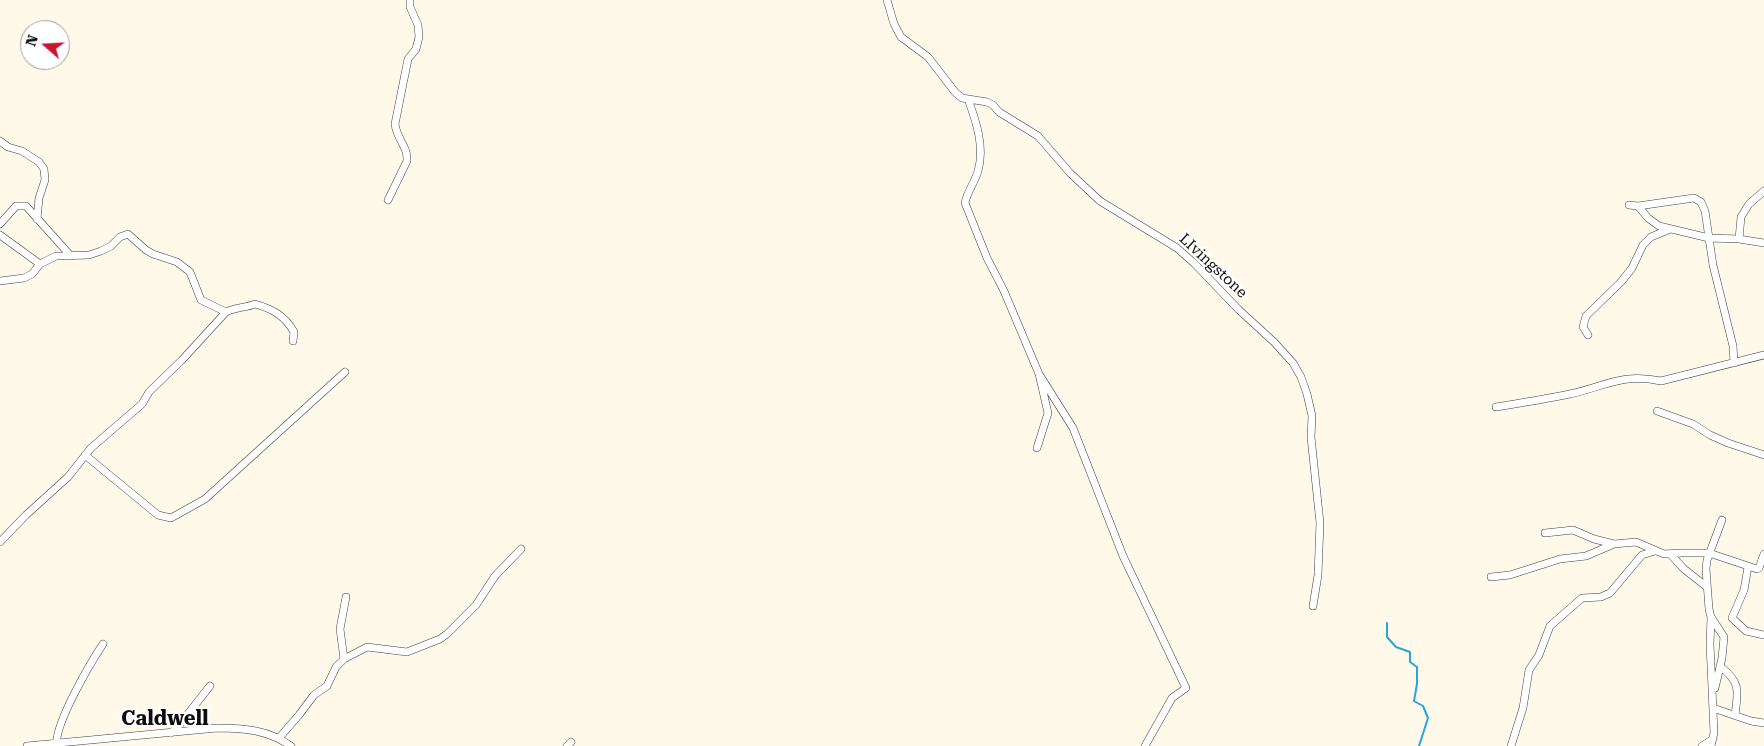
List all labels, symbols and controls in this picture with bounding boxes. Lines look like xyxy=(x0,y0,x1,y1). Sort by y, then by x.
north arrow xyxy=(20,20,70,70)
text: N xyxy=(22,33,41,48)
street label: LIvingstone xyxy=(1175,230,1251,302)
district label: Caldwell xyxy=(121,707,209,731)

